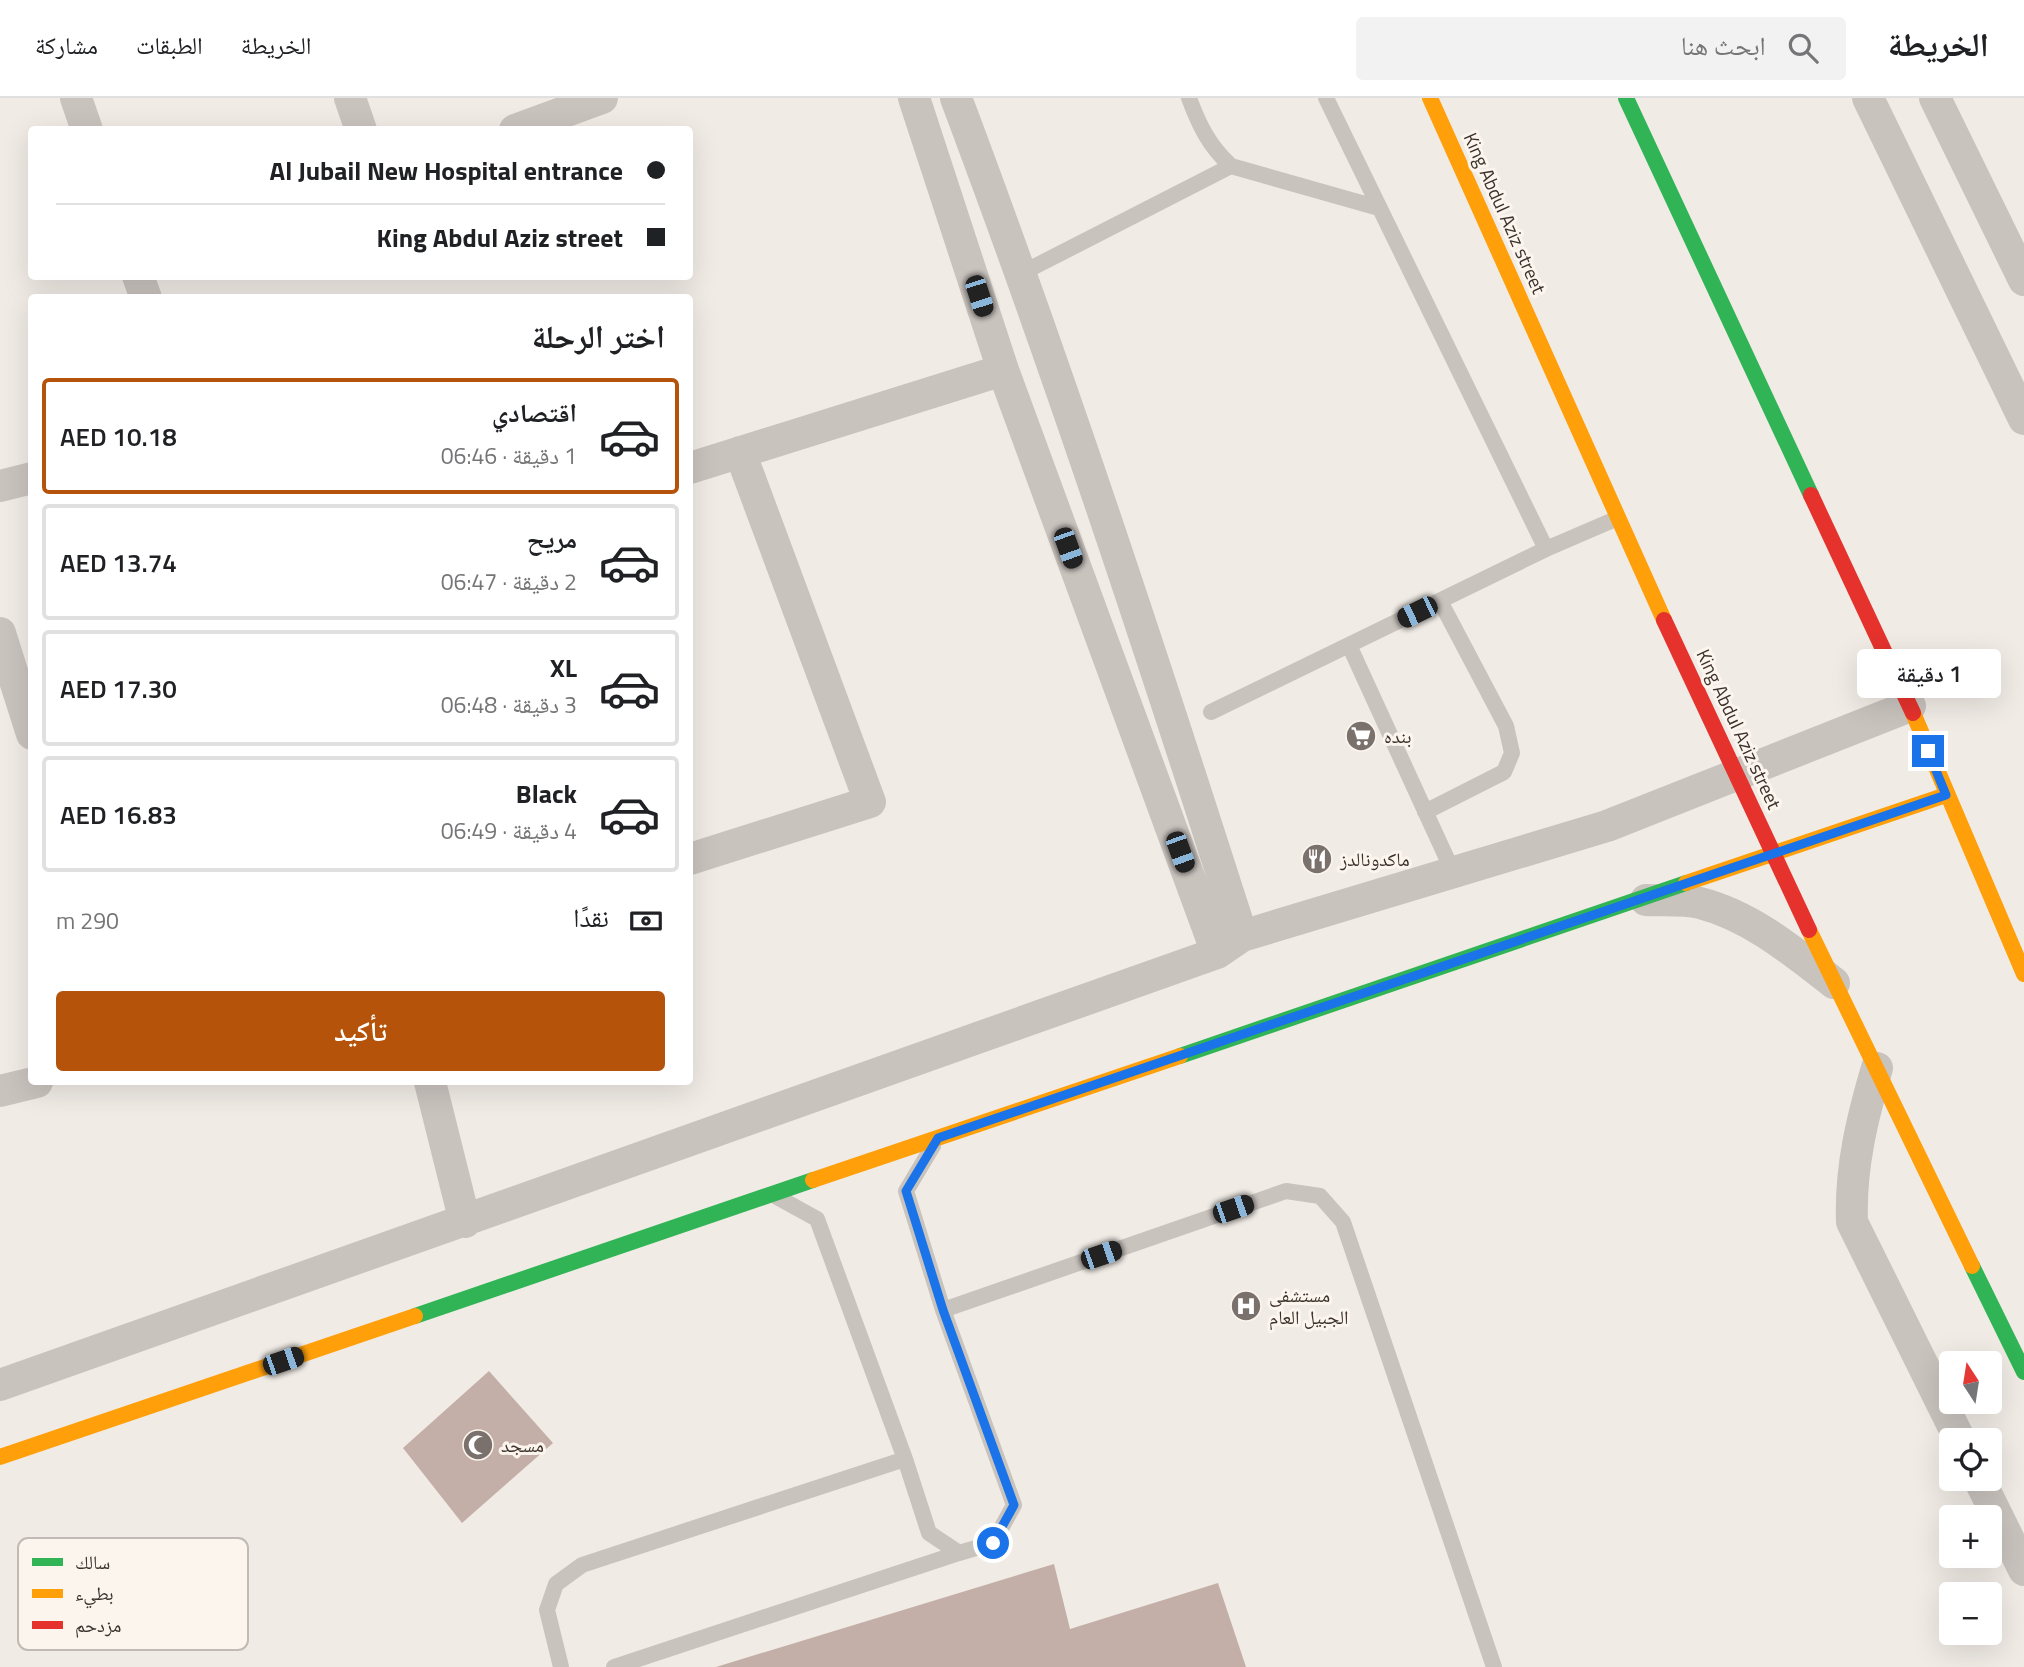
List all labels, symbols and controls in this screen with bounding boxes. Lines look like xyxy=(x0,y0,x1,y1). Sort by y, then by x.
search box xyxy=(1356,17,1846,80)
text: الخريطة xyxy=(1888,19,1989,69)
text: ابحث هنا xyxy=(1681,26,1766,65)
text: مشاركة xyxy=(35,27,98,63)
text: الطبقات xyxy=(136,27,203,63)
text: الخريطة xyxy=(241,27,311,63)
icon: search xyxy=(1784,29,1822,67)
street label: King Abdul Aziz street xyxy=(1457,128,1554,298)
text: Al Jubail New Hospital entrance xyxy=(270,151,623,190)
text: King Abdul Aziz street xyxy=(377,218,623,257)
car xyxy=(963,273,996,319)
text: اختر الرحلة xyxy=(532,312,665,360)
text: اقتصادي xyxy=(492,393,577,432)
icon: car xyxy=(598,405,661,468)
text: AED 10.18 xyxy=(60,417,177,456)
text: 1 دقيقة · 06:46 xyxy=(441,438,577,473)
text: مريح xyxy=(527,519,577,558)
car xyxy=(1051,525,1086,571)
icon: car xyxy=(598,531,661,594)
text: AED 13.74 xyxy=(60,543,177,582)
text: 2 دقيقة · 06:47 xyxy=(441,564,577,599)
car xyxy=(1394,593,1441,631)
street label: King Abdul Aziz street xyxy=(1690,644,1789,814)
text: XL xyxy=(550,648,577,687)
callout: 1 دقيقة xyxy=(1856,650,2000,698)
text: 1 دقيقة xyxy=(1896,656,1962,691)
icon: car xyxy=(598,657,661,720)
text: AED 17.30 xyxy=(60,669,177,708)
text: 3 دقيقة · 06:48 xyxy=(441,687,577,722)
supermarket icon: بنده xyxy=(1344,719,1378,753)
place label: بنده xyxy=(1384,721,1412,750)
route end xyxy=(1912,735,1944,767)
text: Black xyxy=(516,774,577,813)
icon: car xyxy=(598,783,661,846)
text: AED 16.83 xyxy=(60,795,177,834)
text: 4 دقيقة · 06:49 xyxy=(441,813,577,848)
car xyxy=(1163,829,1198,875)
restaurant icon: ماكدونالدز xyxy=(1300,842,1334,876)
place label: ماكدونالدز xyxy=(1339,844,1410,873)
text: نقدًا xyxy=(573,898,609,937)
icon: cash xyxy=(627,902,665,940)
text: 290 m xyxy=(56,903,119,938)
button: تأكيد xyxy=(56,991,665,1071)
car xyxy=(1210,1192,1257,1226)
car xyxy=(1078,1238,1125,1272)
place label: مستشفى الجبيل العام xyxy=(1269,1280,1349,1331)
hospital icon: مستشفى الجبيل العام xyxy=(1229,1289,1263,1323)
car xyxy=(260,1344,307,1378)
north arrow xyxy=(1939,1351,2002,1414)
map controls xyxy=(1939,1351,2002,1645)
mosque icon: مسجد xyxy=(461,1428,495,1462)
button: locate xyxy=(1939,1428,2002,1491)
place label: مسجد xyxy=(501,1430,544,1459)
button: + xyxy=(1939,1505,2002,1568)
route start xyxy=(977,1527,1009,1559)
legend xyxy=(18,1538,248,1650)
text: سالك xyxy=(75,1547,110,1576)
text: بطيء xyxy=(75,1578,114,1609)
button: − xyxy=(1939,1582,2002,1645)
text: مزدحم xyxy=(75,1610,121,1639)

